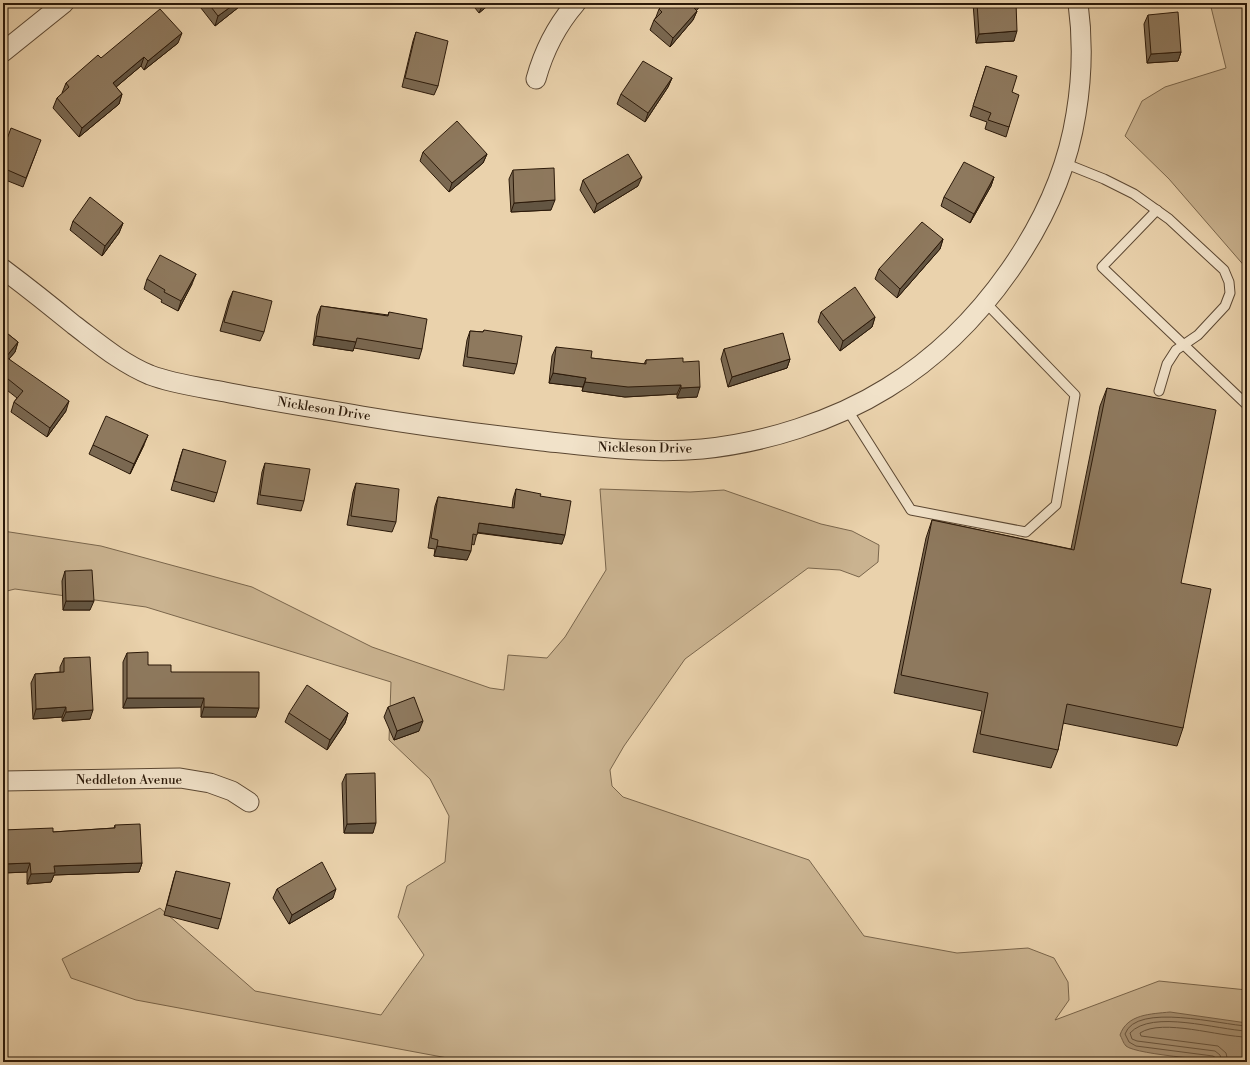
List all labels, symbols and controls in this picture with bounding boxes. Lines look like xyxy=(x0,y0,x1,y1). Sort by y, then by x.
street label: Nickleson Drive xyxy=(276,394,372,424)
street label: Nickleson Drive xyxy=(598,439,693,457)
street label: Neddleton Avenue xyxy=(76,772,183,788)

